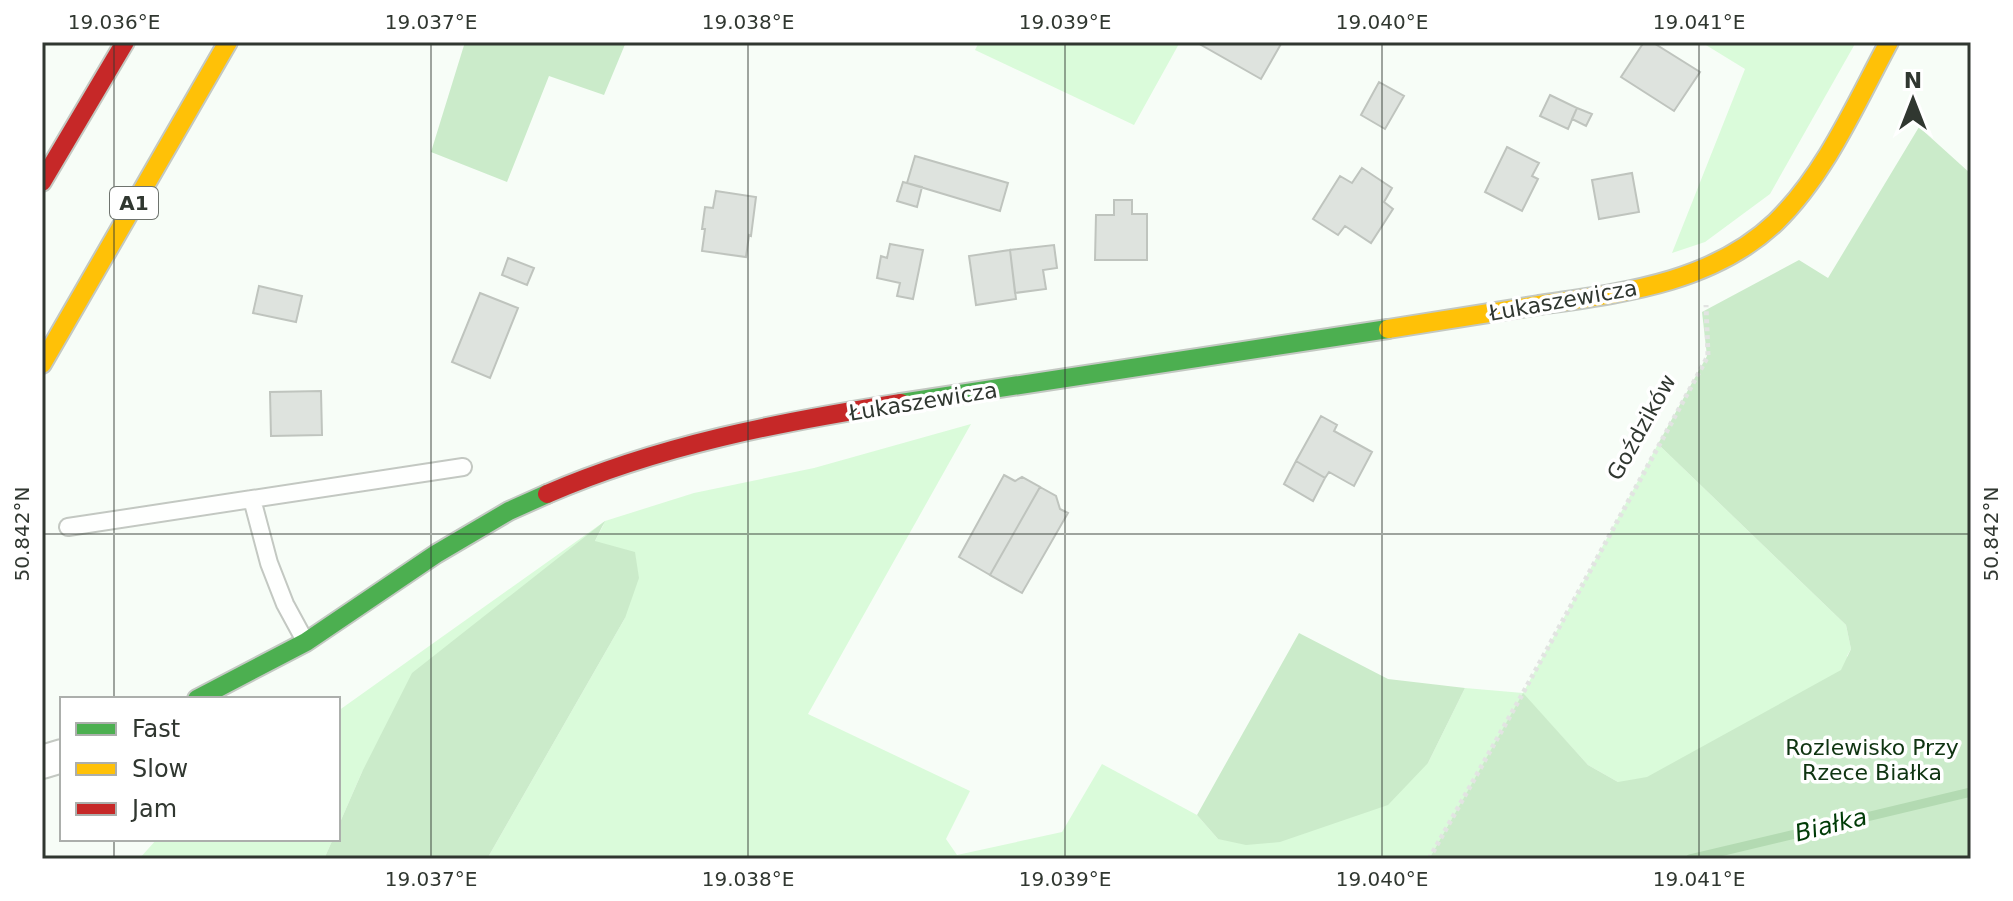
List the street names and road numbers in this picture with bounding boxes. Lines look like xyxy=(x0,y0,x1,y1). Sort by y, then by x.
road number: A1 xyxy=(110,187,158,219)
street label: Łukaszewicza xyxy=(1486,275,1639,326)
street label: Goździków xyxy=(1602,370,1681,485)
street label: Łukaszewicza xyxy=(846,377,999,426)

